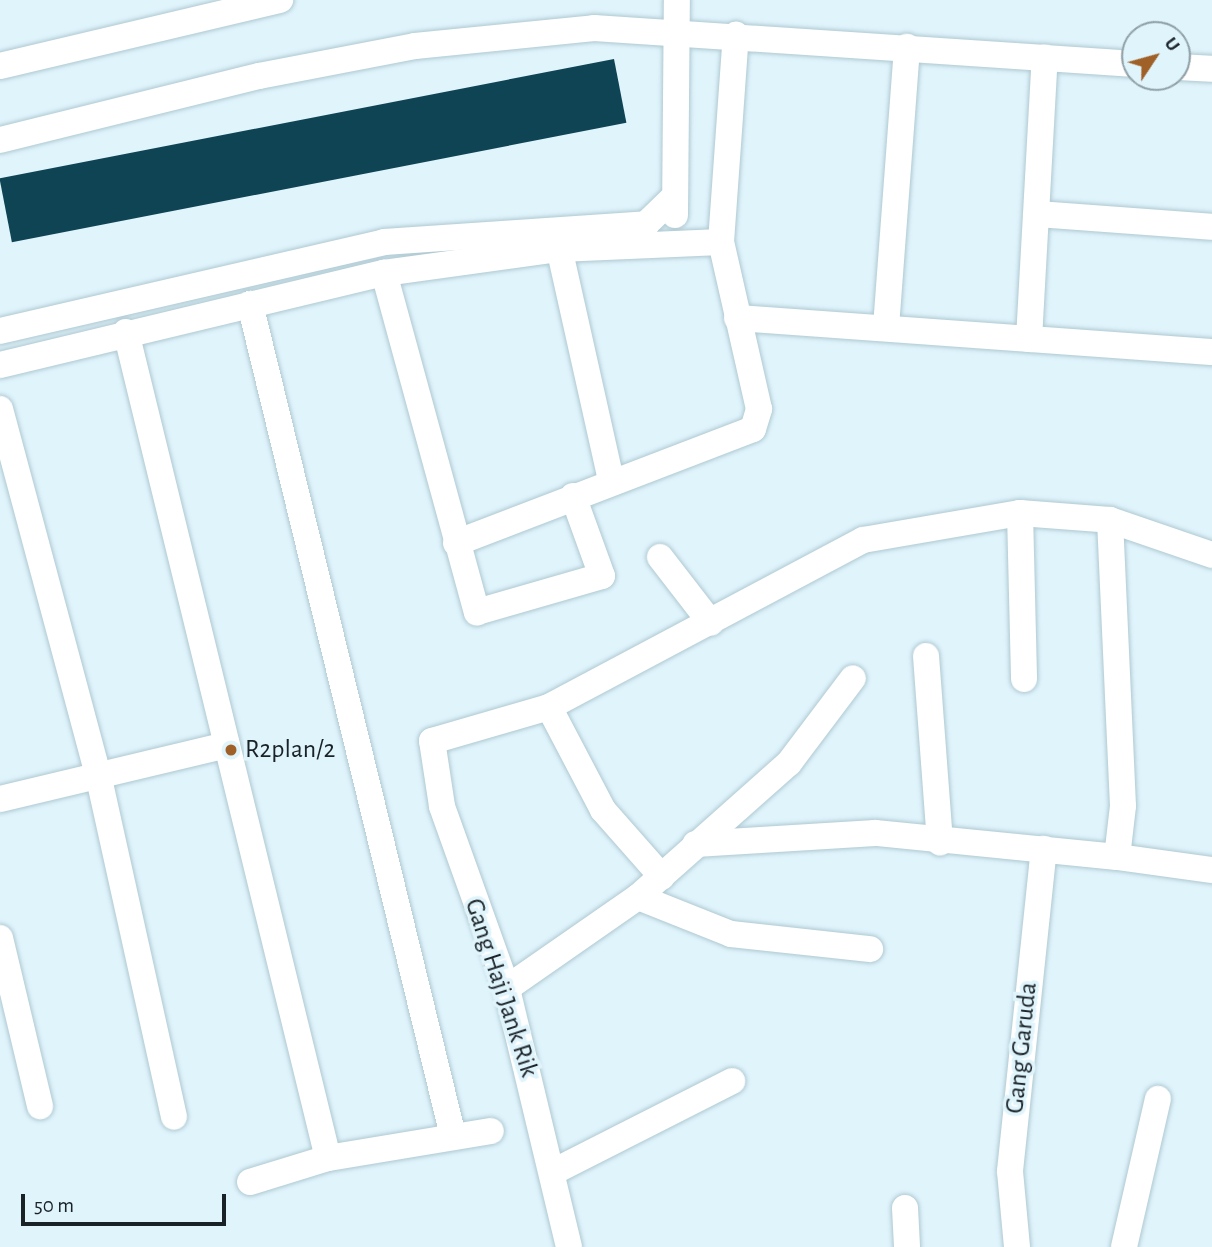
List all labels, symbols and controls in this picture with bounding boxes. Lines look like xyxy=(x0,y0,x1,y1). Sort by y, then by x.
north arrow xyxy=(1121,21,1191,91)
text: U xyxy=(1161,34,1183,55)
place label: R2plan/2 xyxy=(245,734,335,766)
marker: R2plan/2 xyxy=(223,742,239,758)
street label: Gang Haji Jank Rik xyxy=(457,895,545,1081)
street label: Gang Garuda xyxy=(1000,981,1044,1115)
scale bar xyxy=(24,1180,229,1224)
text: 50 m xyxy=(34,1195,74,1216)

